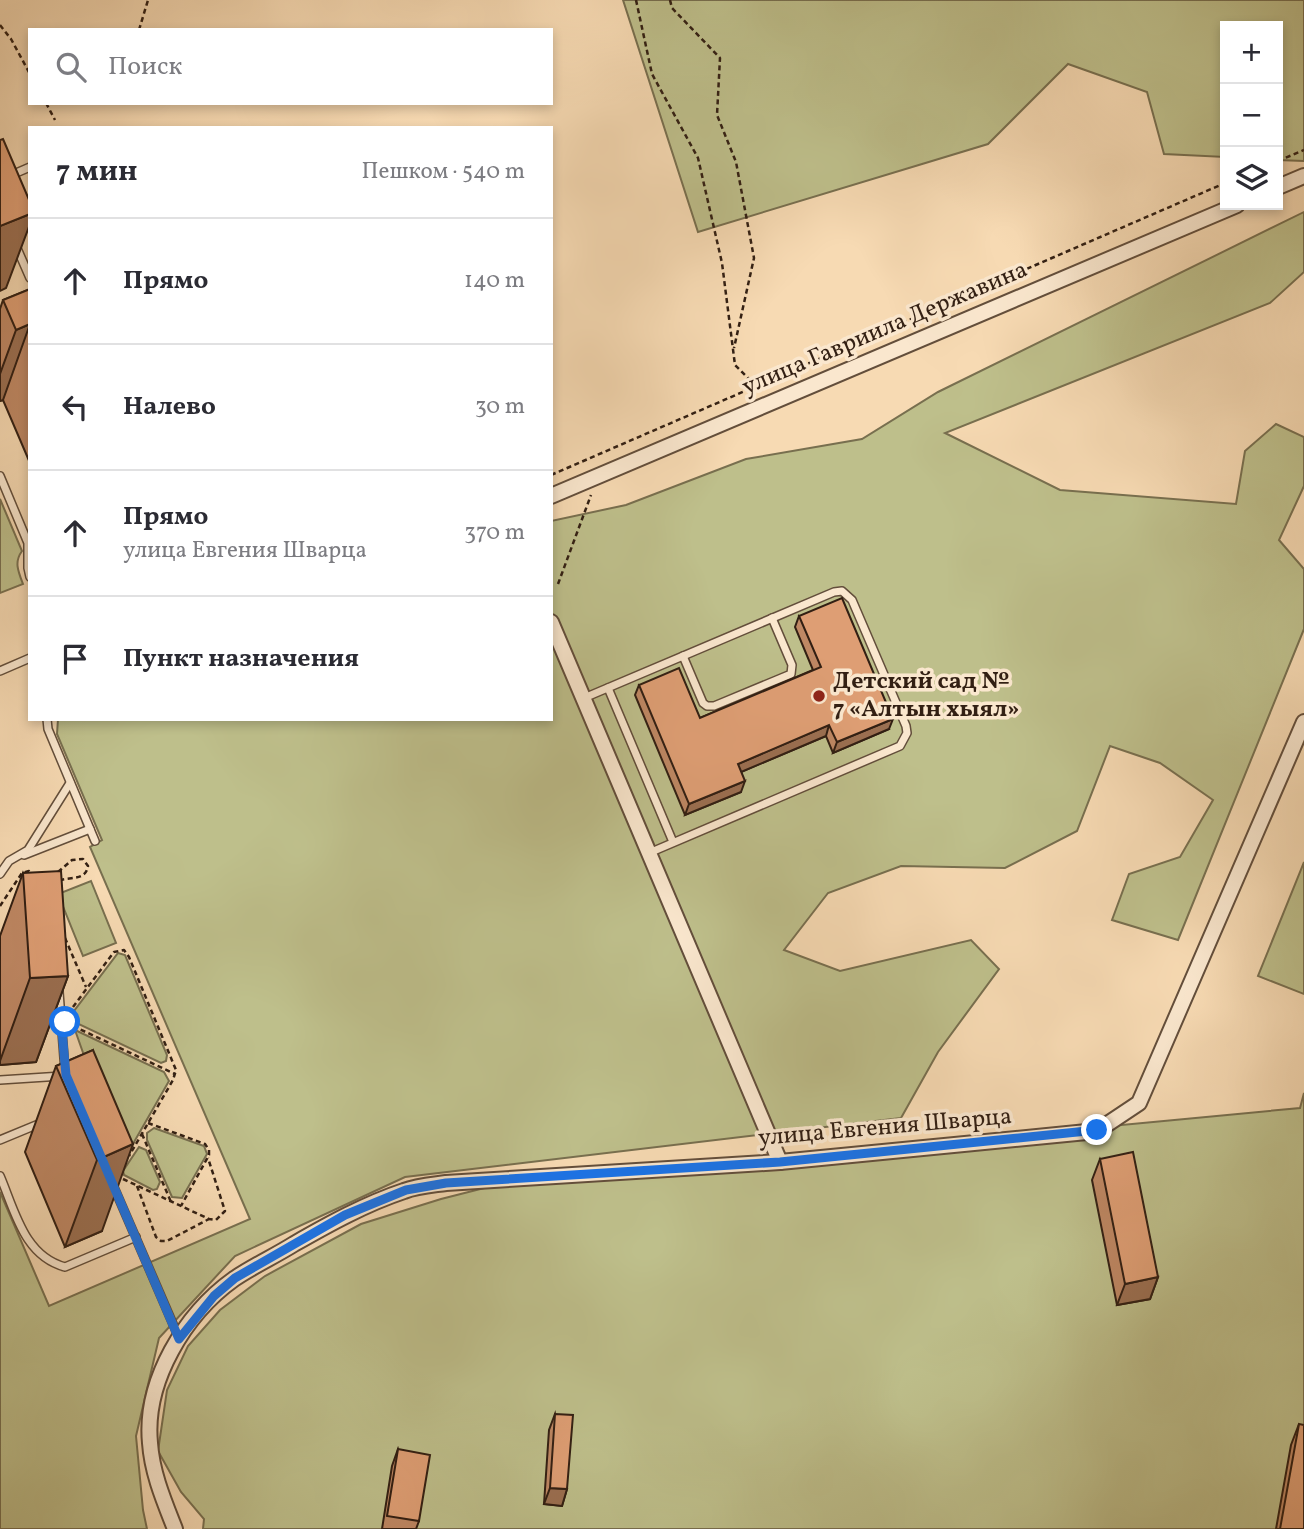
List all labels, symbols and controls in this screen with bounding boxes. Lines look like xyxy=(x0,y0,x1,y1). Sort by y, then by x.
map controls xyxy=(1220,21,1283,210)
button: + xyxy=(1220,21,1283,84)
search box xyxy=(28,28,553,105)
icon: search xyxy=(52,48,90,86)
text: Поиск xyxy=(108,49,182,85)
button: − xyxy=(1220,84,1283,147)
button: layers xyxy=(1220,147,1283,210)
text: 7 мин xyxy=(56,151,138,193)
text: Пешком · 540 m xyxy=(362,156,525,188)
street label: улица Гавриила Державина xyxy=(737,253,1033,405)
icon: ahead xyxy=(56,262,94,300)
text: Прямо xyxy=(123,263,208,299)
text: 140 m xyxy=(464,265,525,297)
icon: left xyxy=(56,388,94,426)
text: Налево xyxy=(123,389,216,425)
text: 30 m xyxy=(475,391,525,423)
text: Прямо xyxy=(123,499,208,535)
icon: ahead xyxy=(56,514,94,552)
text: 370 m xyxy=(464,517,525,549)
text: улица Евгения Шварца xyxy=(123,535,367,567)
icon: arrive xyxy=(56,640,94,678)
text: Пункт назначения xyxy=(123,641,359,677)
place label: Детский сад № 7 «Алтын хыял» xyxy=(833,665,1020,727)
marker: Детский сад № 7 «Алтын хыял» xyxy=(811,688,827,704)
route start xyxy=(49,1006,80,1037)
street label: улица Евгения Шварца xyxy=(757,1100,1013,1156)
route end xyxy=(1081,1114,1112,1145)

